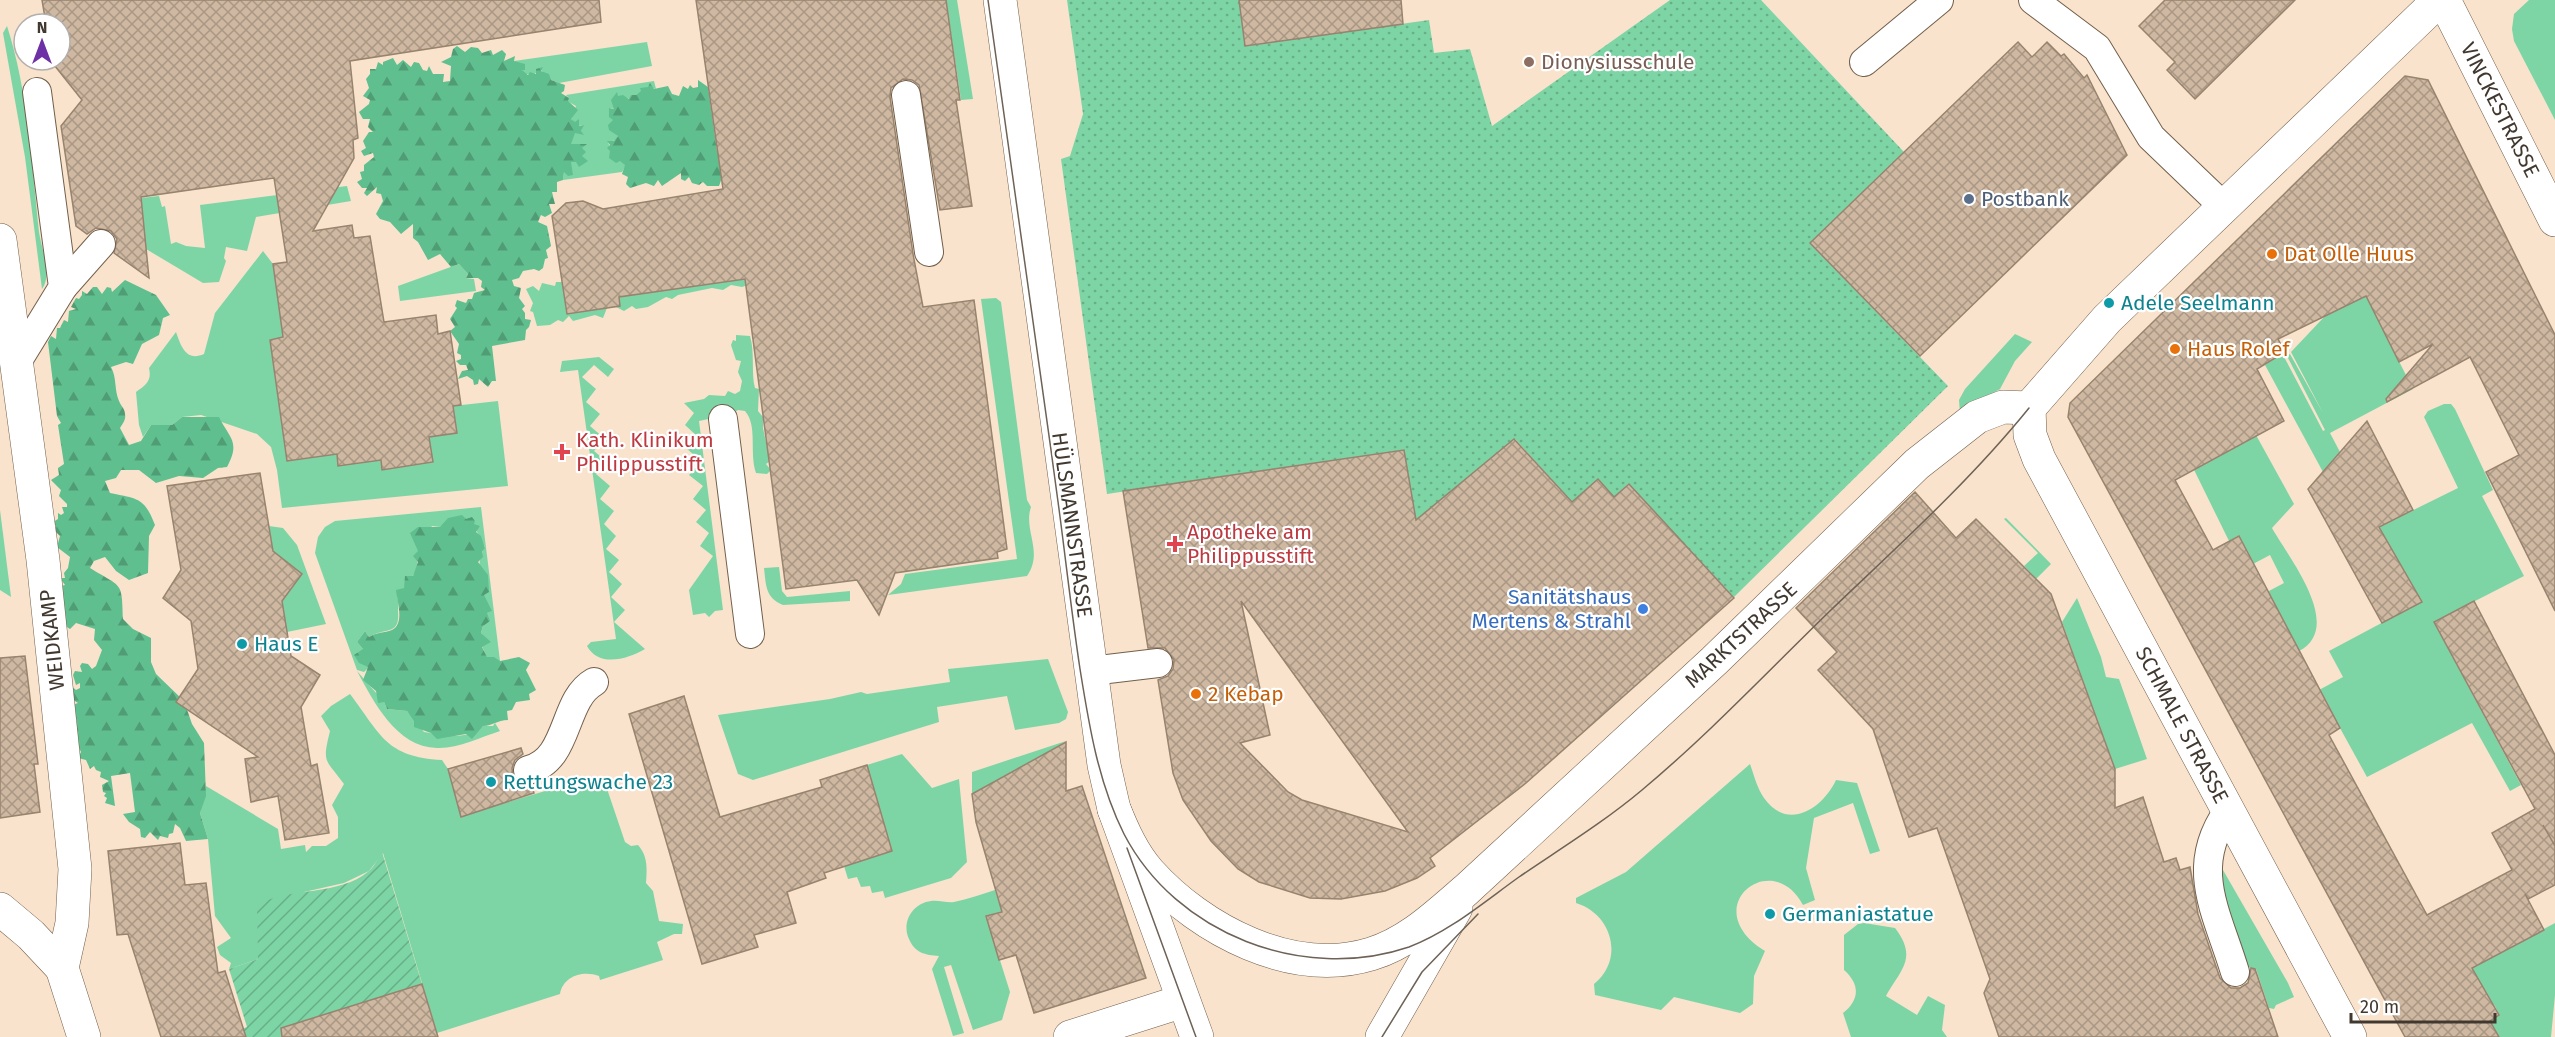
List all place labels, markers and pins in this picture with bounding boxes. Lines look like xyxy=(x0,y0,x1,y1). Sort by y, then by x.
place label: Dionysiusschule xyxy=(1541,49,1694,75)
marker: Dionysiusschule xyxy=(1522,55,1536,69)
place label: Postbank xyxy=(1981,186,2069,212)
marker: Postbank xyxy=(1962,192,1976,206)
place label: Dat Olle Huus xyxy=(2284,241,2414,267)
marker: Dat Olle Huus xyxy=(2265,247,2279,261)
place label: Adele Seelmann xyxy=(2121,290,2275,316)
marker: Adele Seelmann xyxy=(2102,296,2116,310)
place label: Haus Rolef xyxy=(2187,336,2291,362)
marker: Haus Rolef xyxy=(2168,342,2182,356)
place label: Kath. Klinikum Philippusstift xyxy=(576,427,714,477)
marker: Kath. Klinikum Philippusstift xyxy=(553,443,571,461)
place label: Apotheke am Philippusstift xyxy=(1187,519,1314,569)
marker: Apotheke am Philippusstift xyxy=(1168,537,1182,551)
place label: Sanitätshaus Mertens & Strahl xyxy=(1472,584,1631,634)
marker: Sanitätshaus Mertens & Strahl xyxy=(1636,602,1650,616)
place label: Haus E xyxy=(254,631,319,657)
marker: Haus E xyxy=(235,637,249,651)
place label: 2 Kebap xyxy=(1208,681,1284,707)
marker: 2 Kebap xyxy=(1189,687,1203,701)
place label: Rettungswache 23 xyxy=(503,769,673,795)
marker: Rettungswache 23 xyxy=(484,775,498,789)
place label: Germaniastatue xyxy=(1782,901,1934,927)
marker: Germaniastatue xyxy=(1763,907,1777,921)

